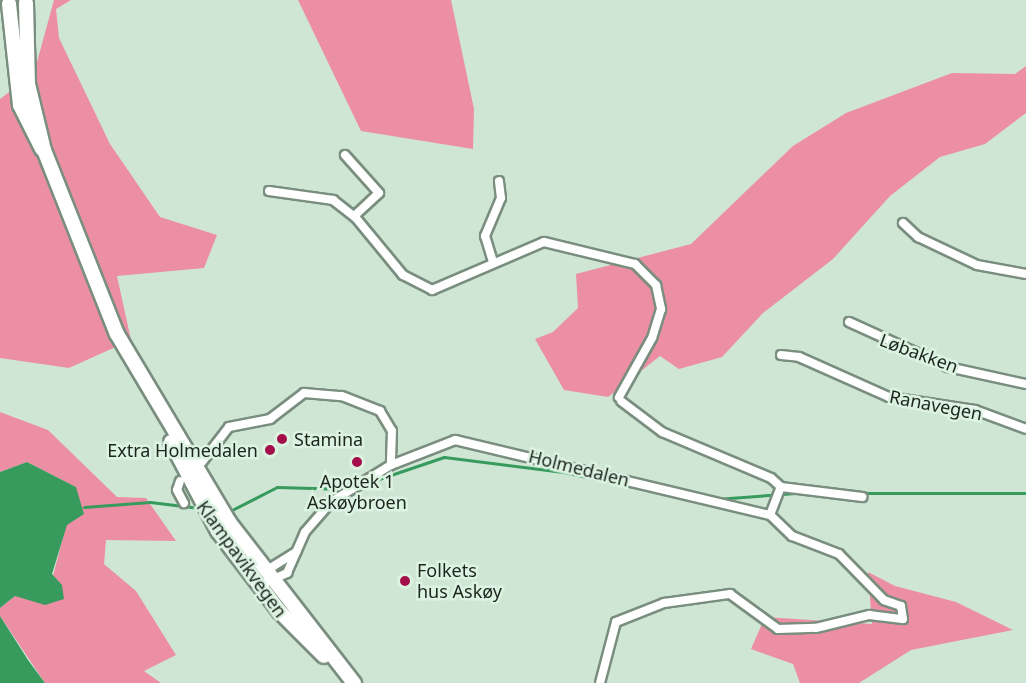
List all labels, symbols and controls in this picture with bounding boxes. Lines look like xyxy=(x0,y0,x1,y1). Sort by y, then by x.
street label: Løbakken xyxy=(877,329,961,377)
street label: Ranavegen xyxy=(888,385,984,425)
place label: Stamina xyxy=(294,428,363,450)
marker: Stamina xyxy=(275,432,289,446)
place label: Extra Holmedalen xyxy=(107,439,258,461)
marker: Extra Holmedalen xyxy=(263,443,277,457)
street label: Holmedalen xyxy=(526,445,632,491)
marker: Apotek 1 Askøybroen xyxy=(350,455,364,469)
place label: Apotek 1 Askøybroen xyxy=(307,471,407,514)
street label: Klampavikvegen xyxy=(192,496,292,622)
place label: Folkets hus Askøy xyxy=(417,560,502,602)
marker: Folkets hus Askøy xyxy=(398,574,412,588)

